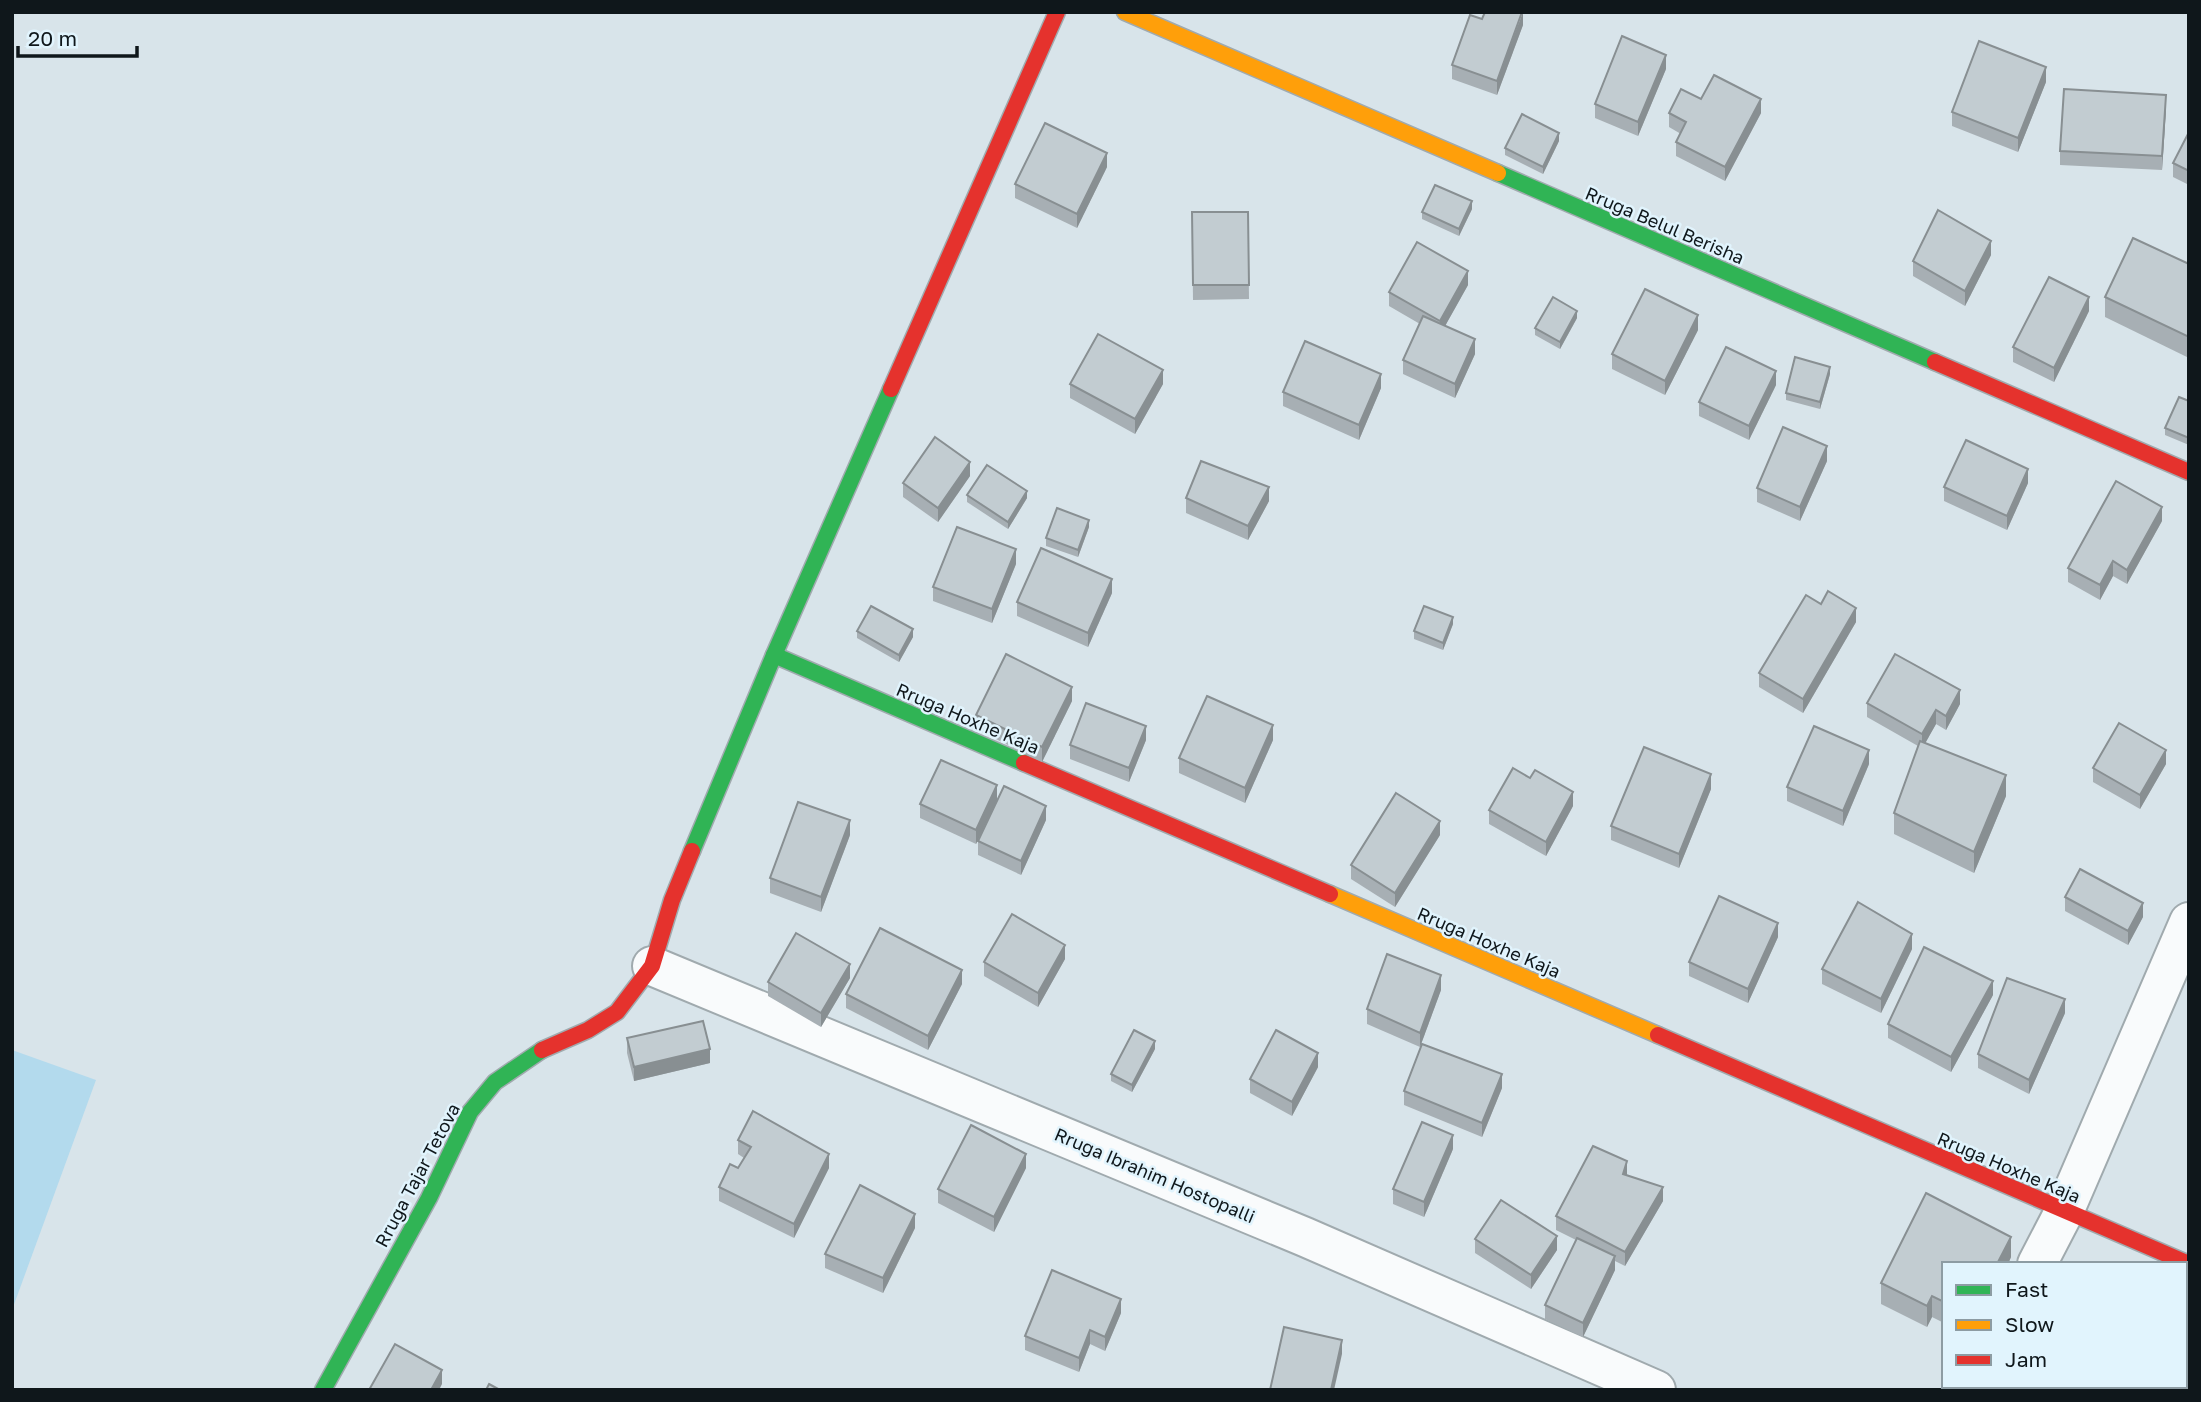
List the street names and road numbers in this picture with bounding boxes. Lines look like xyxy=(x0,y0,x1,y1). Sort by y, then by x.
street label: Rruga Belul Berisha xyxy=(1582,182,1748,268)
street label: Rruga Hoxhe Kaja xyxy=(893,678,1043,758)
street label: Rruga Hoxhe Kaja xyxy=(1414,902,1564,982)
street label: Rruga Tajar Tetova xyxy=(370,1099,464,1251)
street label: Rruga Ibrahim Hostopalli xyxy=(1051,1123,1259,1227)
street label: Rruga Hoxhe Kaja xyxy=(1934,1127,2084,1207)

